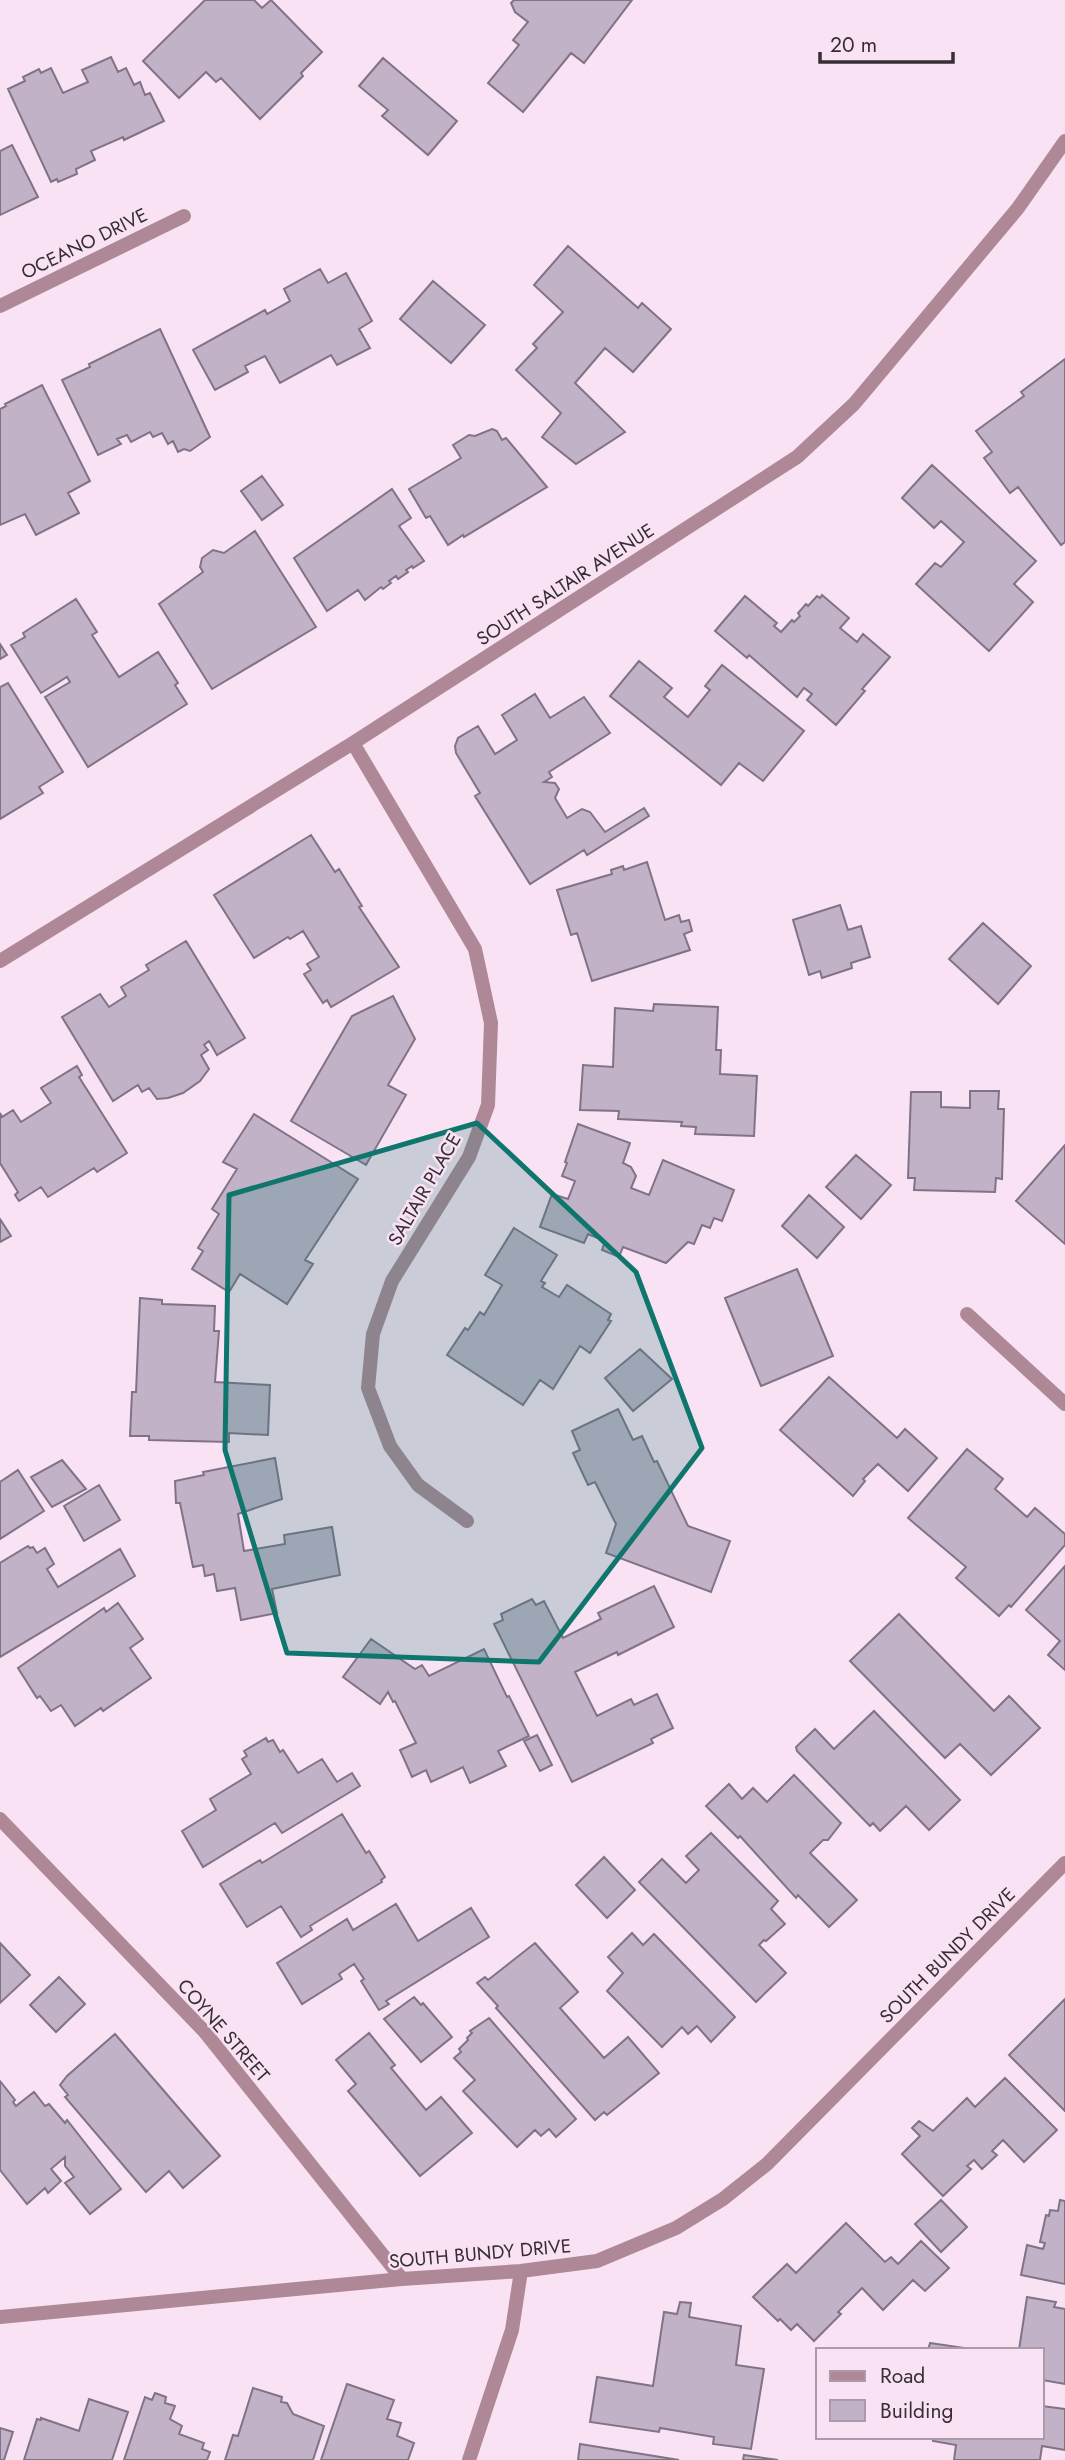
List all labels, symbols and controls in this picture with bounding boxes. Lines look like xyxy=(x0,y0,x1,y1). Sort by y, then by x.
scale bar xyxy=(820,21,953,65)
text: 20 m xyxy=(830,30,877,60)
street label: OCEANO DRIVE xyxy=(16,201,152,286)
street label: SOUTH SALTAIR AVENUE xyxy=(471,517,659,652)
street label: SALTAIR PLACE xyxy=(381,1128,468,1250)
street label: SOUTH BUNDY DRIVE xyxy=(873,1881,1021,2029)
street label: COYNE STREET xyxy=(171,1973,276,2088)
street label: SOUTH BUNDY DRIVE xyxy=(388,2232,572,2275)
legend xyxy=(816,2348,1044,2439)
text: Road xyxy=(880,2361,925,2391)
text: Building xyxy=(880,2396,953,2426)

